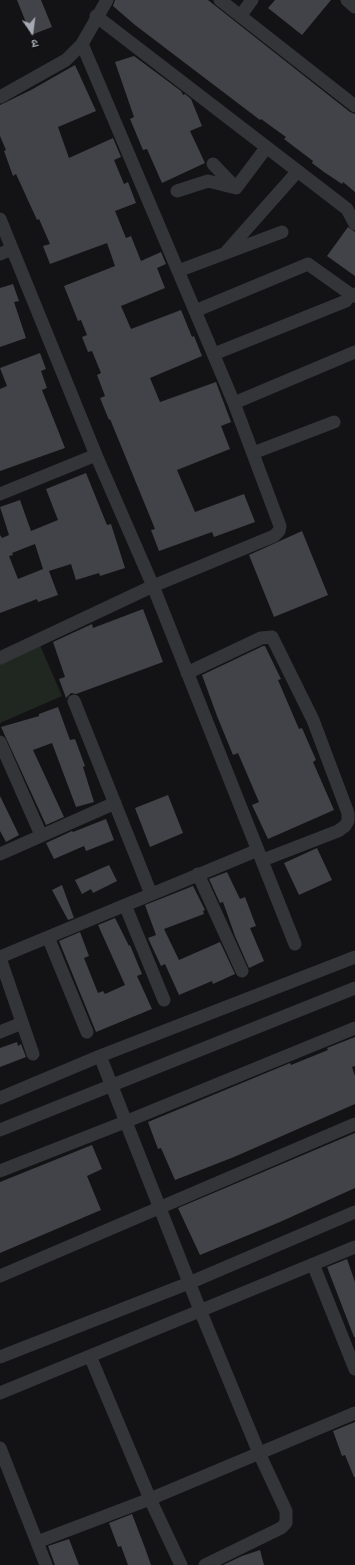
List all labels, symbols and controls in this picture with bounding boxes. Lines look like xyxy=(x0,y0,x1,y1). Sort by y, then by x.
north arrow xyxy=(12,12,52,52)
text: उ xyxy=(30,36,40,51)

